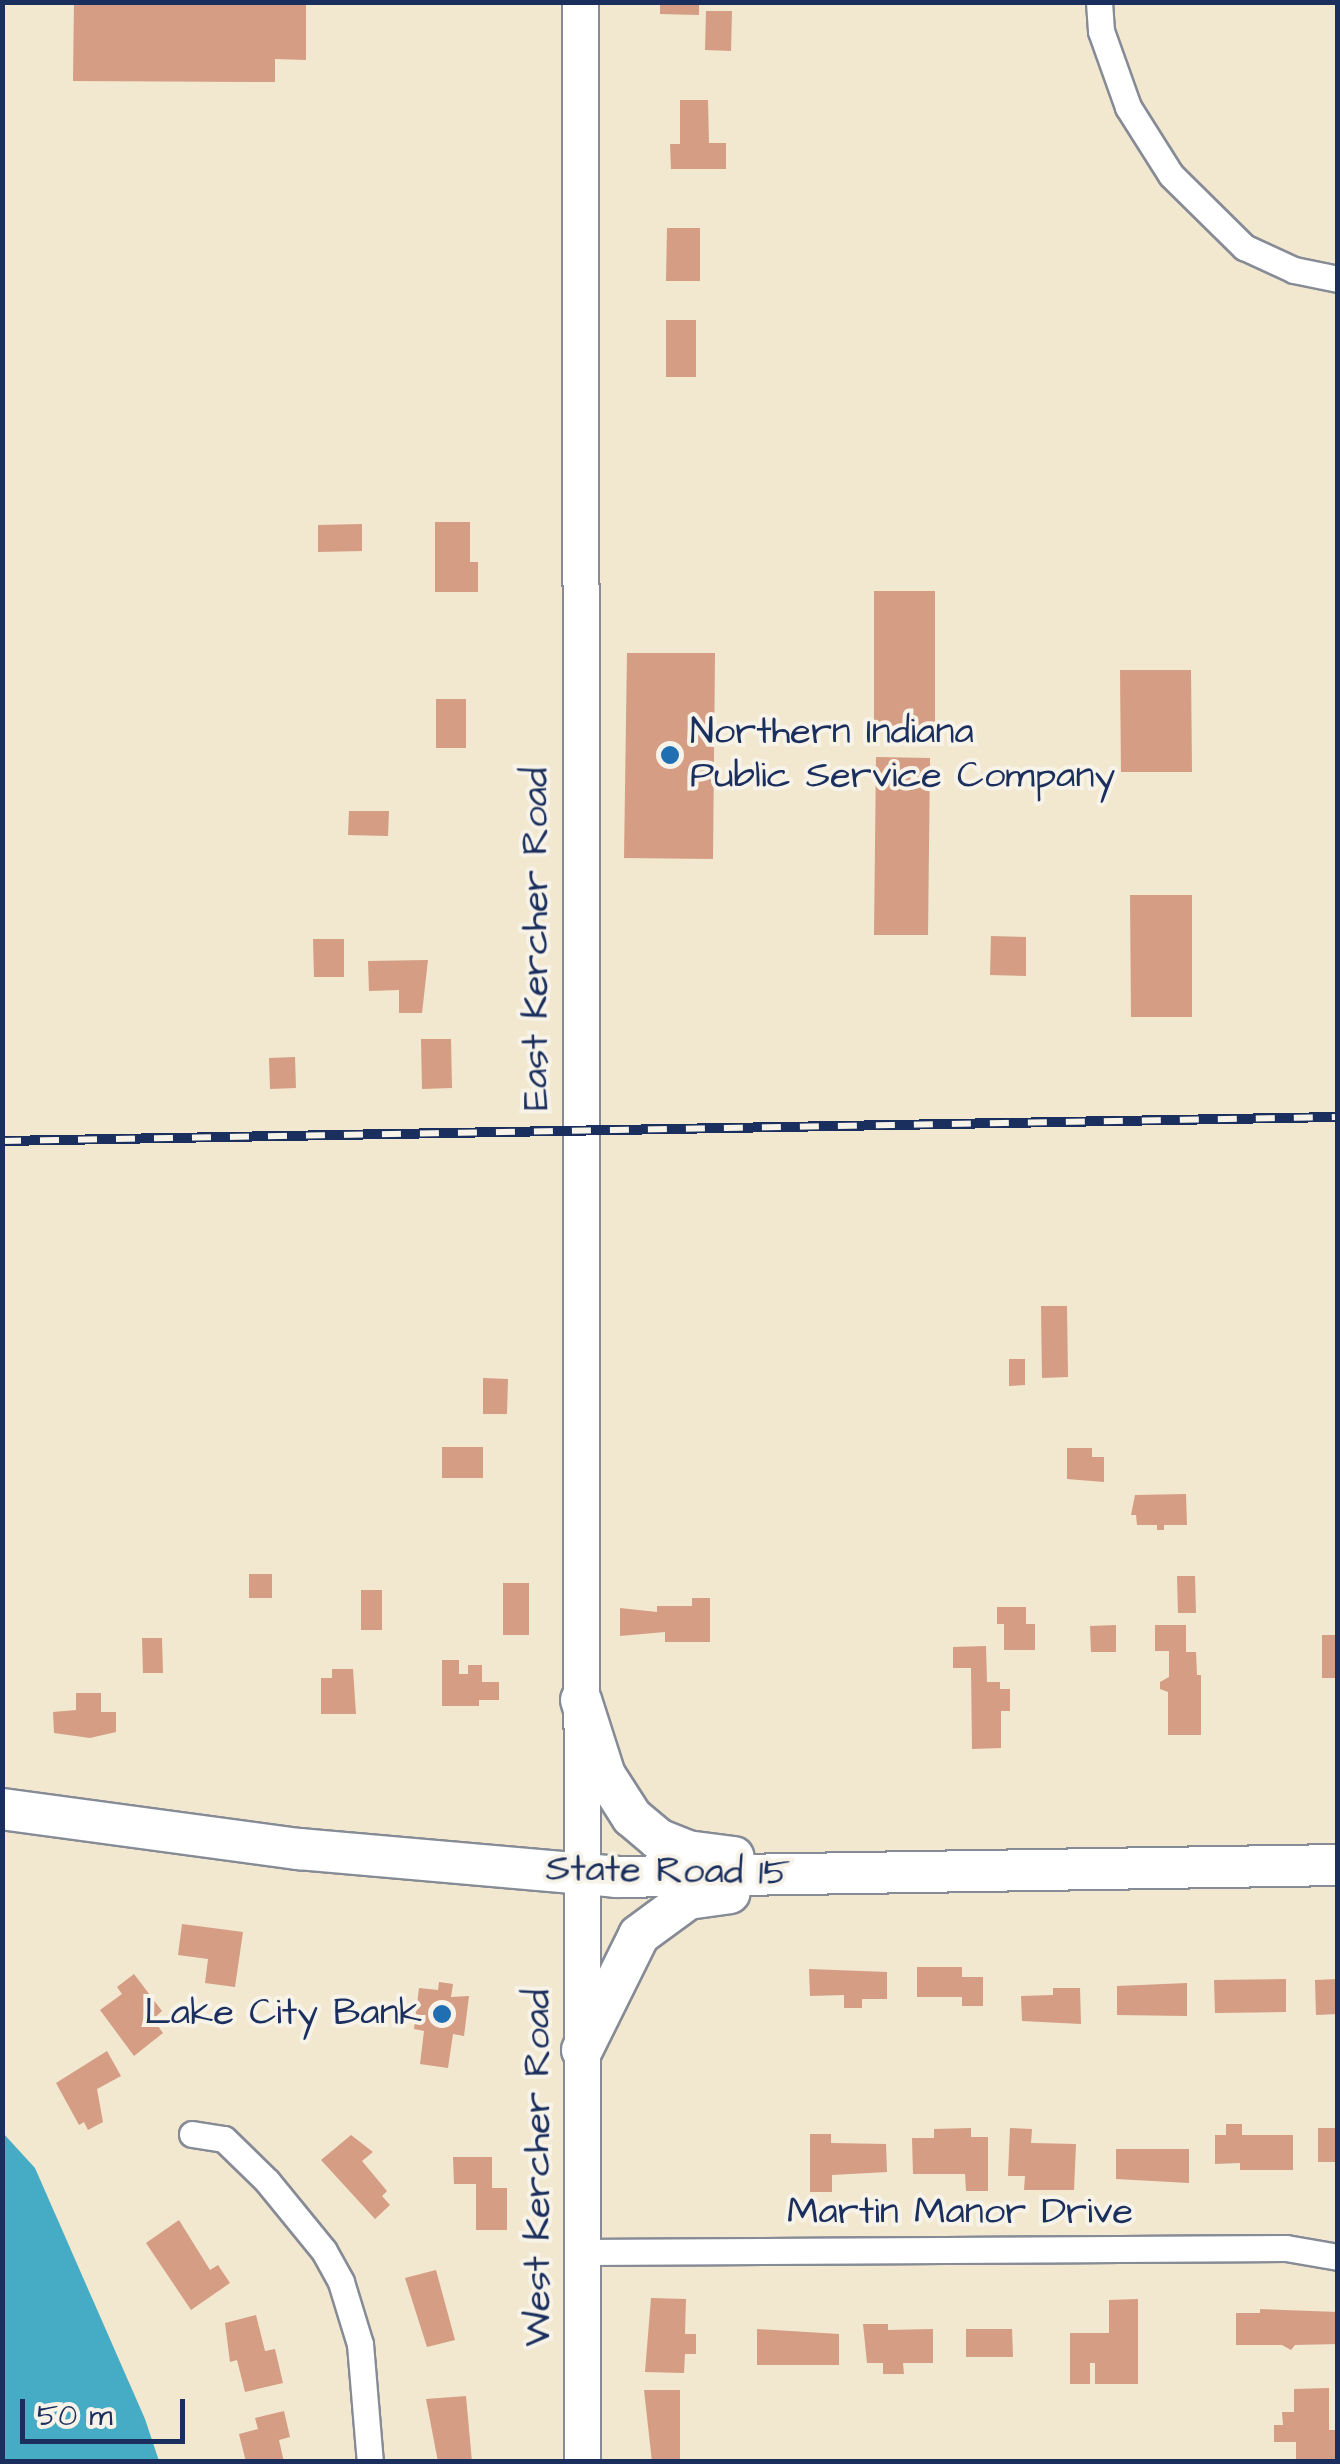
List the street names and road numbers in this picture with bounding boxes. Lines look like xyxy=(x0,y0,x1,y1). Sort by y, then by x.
street label: East Kercher Road xyxy=(514,768,560,1110)
street label: State Road 15 xyxy=(545,1847,791,1897)
street label: West Kercher Road xyxy=(516,1989,562,2347)
street label: Martin Manor Drive xyxy=(787,2190,1133,2236)

